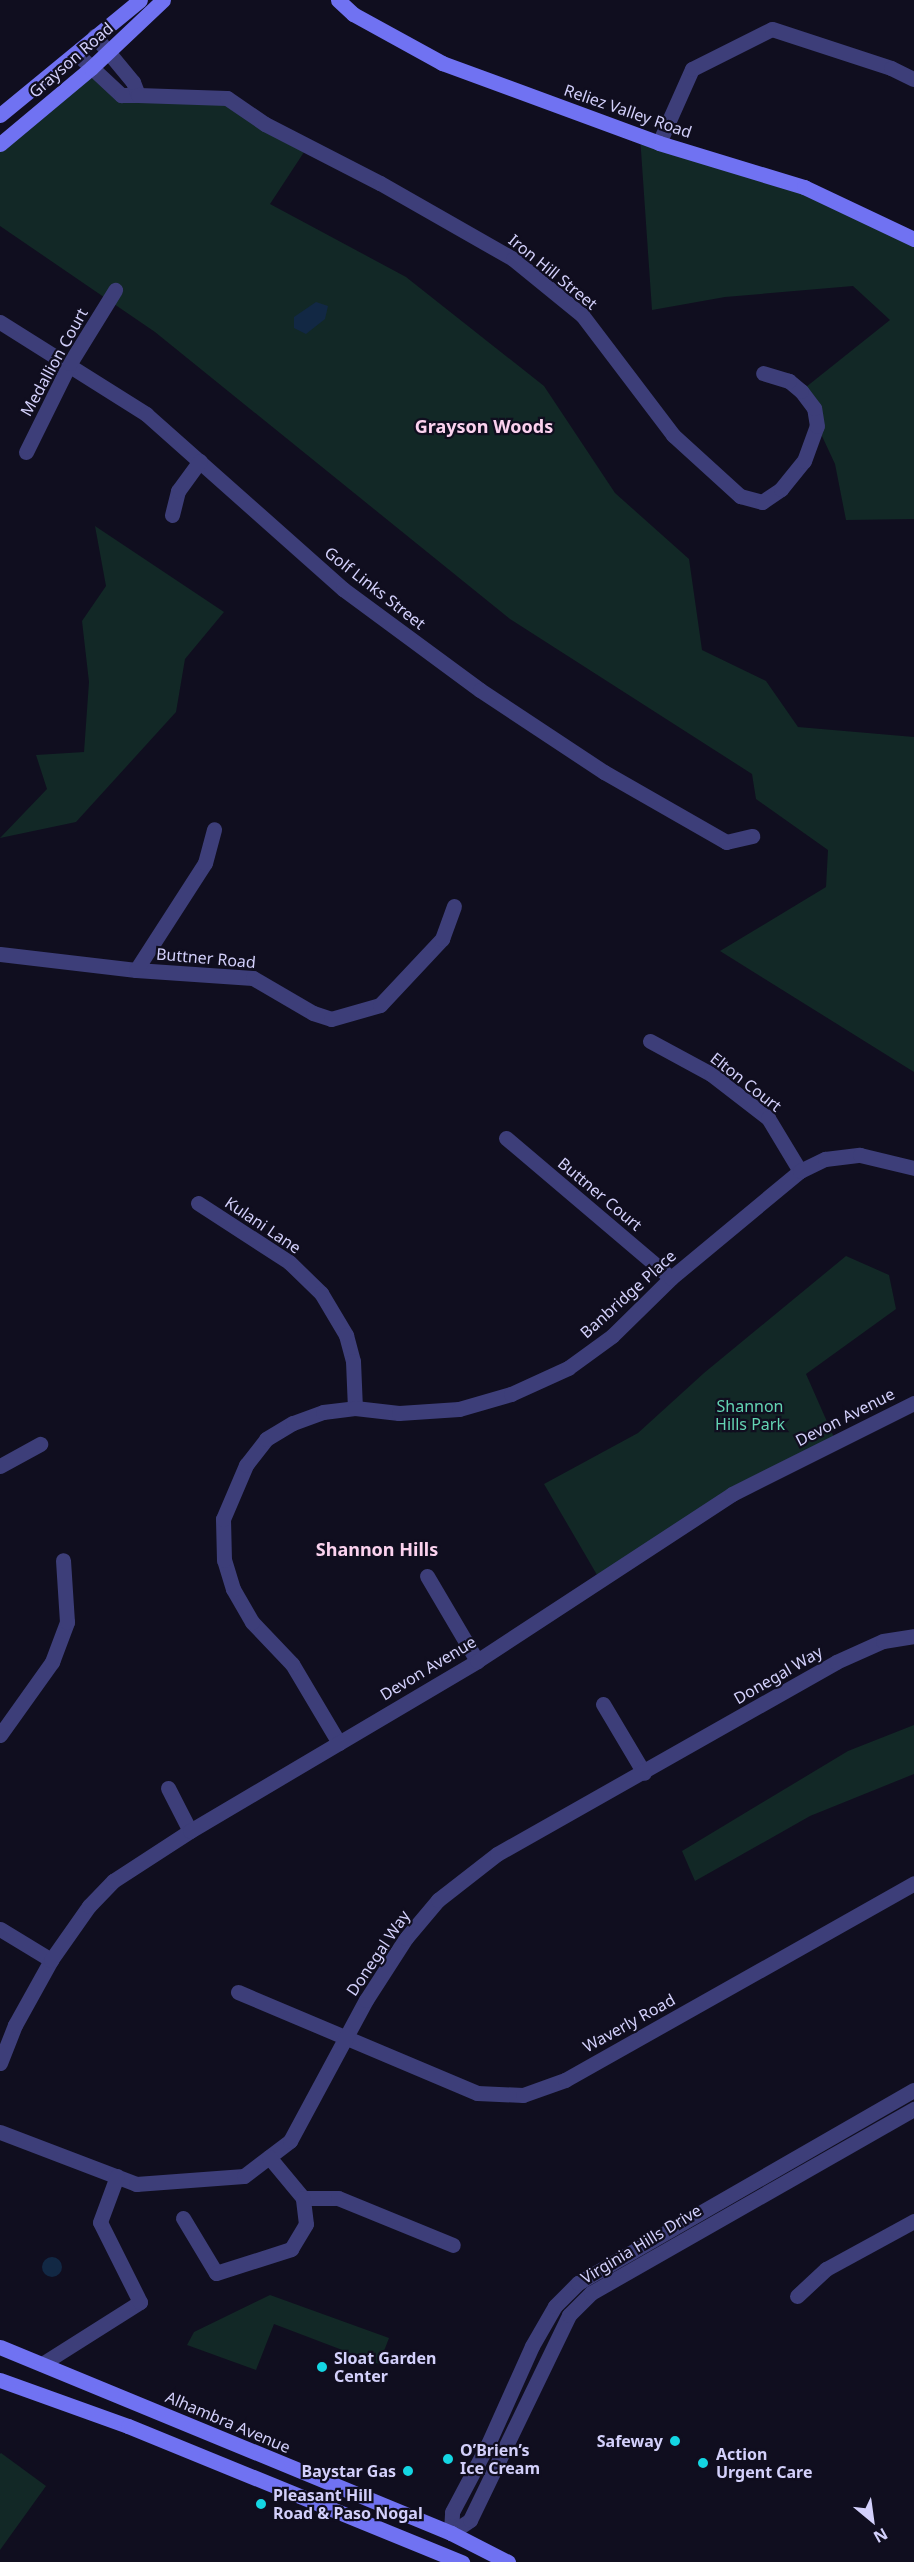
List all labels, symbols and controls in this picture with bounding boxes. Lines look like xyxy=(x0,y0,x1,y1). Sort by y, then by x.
street label: Grayson Road xyxy=(25,18,117,102)
street label: Reliez Valley Road xyxy=(562,80,694,142)
street label: Iron Hill Street xyxy=(505,230,601,314)
street label: Medallion Court xyxy=(16,305,92,419)
district label: Grayson Woods xyxy=(415,415,553,437)
street label: Golf Links Street xyxy=(321,543,429,633)
street label: Buttner Road xyxy=(155,944,257,972)
street label: Elton Court xyxy=(707,1048,785,1116)
street label: Buttner Court xyxy=(554,1153,646,1235)
street label: Kulani Lane xyxy=(221,1193,305,1257)
street label: Banbridge Place xyxy=(576,1246,680,1342)
street label: Devon Avenue xyxy=(792,1384,898,1450)
park label: Shannon Hills Park xyxy=(715,1396,785,1434)
district label: Shannon Hills xyxy=(316,1538,438,1560)
street label: Devon Avenue xyxy=(377,1632,479,1704)
street label: Donegal Way xyxy=(730,1642,826,1708)
street label: Donegal Way xyxy=(342,1907,414,1999)
street label: Waverly Road xyxy=(580,1990,678,2056)
street label: Virginia Hills Drive xyxy=(577,2201,705,2287)
place label: Sloat Garden Center xyxy=(334,2348,436,2386)
marker: Sloat Garden Center xyxy=(315,2360,329,2374)
street label: Alhambra Avenue xyxy=(163,2387,293,2457)
place label: Safeway xyxy=(597,2431,663,2451)
marker: Safeway xyxy=(668,2434,682,2448)
place label: O’Brien’s Ice Cream xyxy=(460,2440,540,2478)
place label: Action Urgent Care xyxy=(716,2444,812,2482)
marker: O’Brien’s Ice Cream xyxy=(441,2452,455,2466)
marker: Action Urgent Care xyxy=(694,2454,712,2472)
place label: Baystar Gas xyxy=(302,2461,396,2481)
marker: Baystar Gas xyxy=(401,2464,415,2478)
place label: Pleasant Hill Road & Paso Nogal xyxy=(273,2485,423,2523)
north arrow xyxy=(842,2490,902,2550)
marker: Pleasant Hill Road & Paso Nogal xyxy=(254,2497,268,2511)
text: N xyxy=(870,2523,892,2549)

